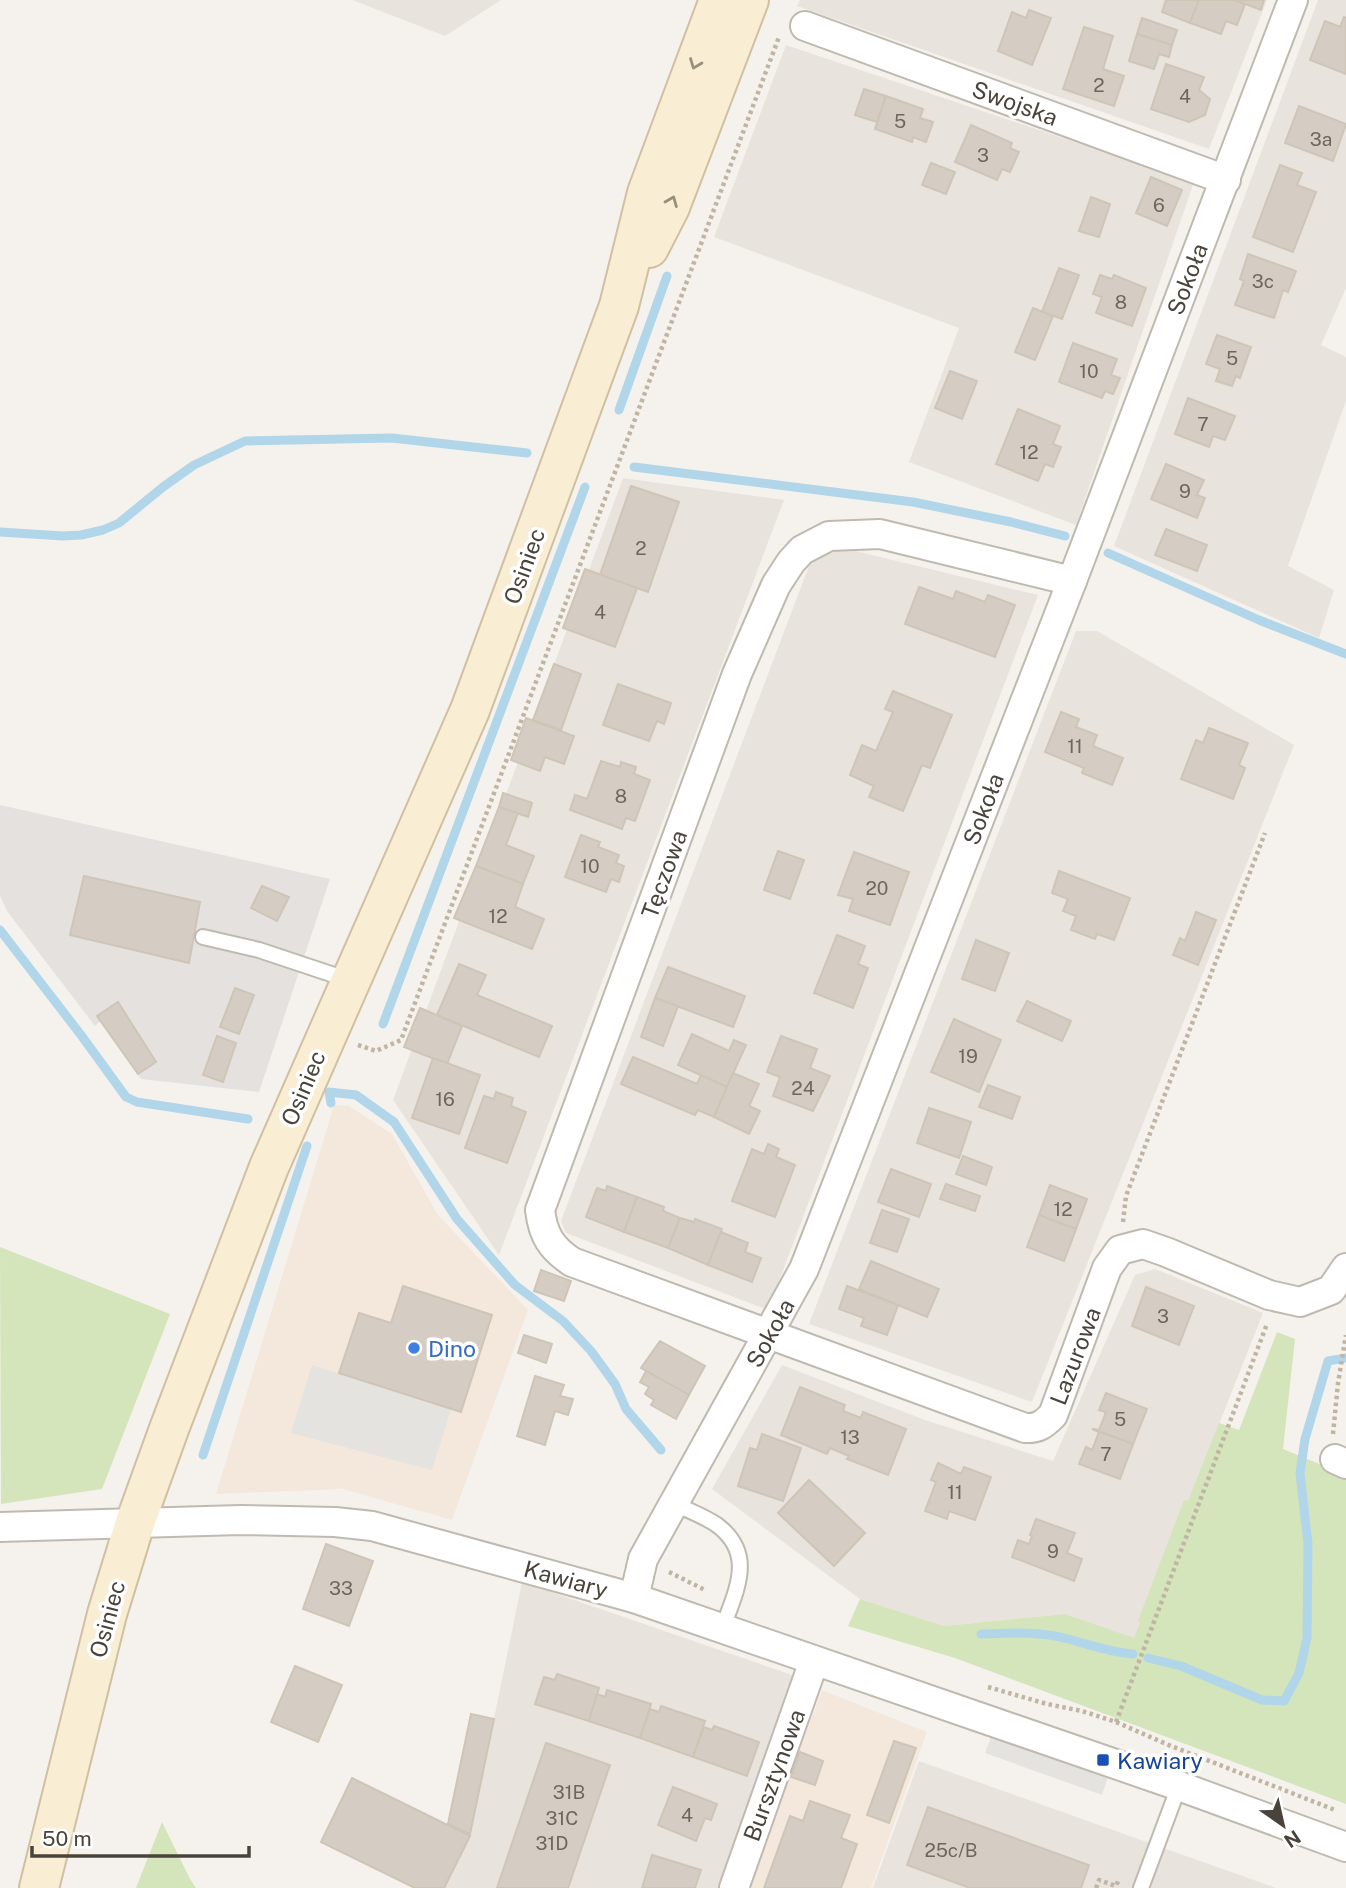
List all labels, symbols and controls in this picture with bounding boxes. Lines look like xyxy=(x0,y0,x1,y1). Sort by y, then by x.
one-way arrow xyxy=(690,57,704,69)
house number: 2 xyxy=(1093,74,1105,96)
street label: Swojska xyxy=(968,75,1062,131)
house number: 4 xyxy=(1179,85,1191,107)
house number: 5 xyxy=(894,110,906,132)
house number: 3a xyxy=(1310,128,1332,150)
house number: 3 xyxy=(977,144,989,166)
house number: 6 xyxy=(1153,194,1165,216)
one-way arrow xyxy=(664,196,678,208)
street label: Sokoła xyxy=(1161,239,1213,319)
house number: 3c xyxy=(1252,270,1274,292)
house number: 8 xyxy=(1115,291,1127,313)
house number: 5 xyxy=(1226,347,1238,369)
house number: 10 xyxy=(1079,360,1099,382)
house number: 7 xyxy=(1197,413,1209,435)
house number: 12 xyxy=(1019,441,1039,463)
house number: 9 xyxy=(1179,480,1191,502)
street label: Osiniec xyxy=(498,524,550,608)
house number: 2 xyxy=(635,537,647,559)
house number: 4 xyxy=(594,601,606,623)
house number: 11 xyxy=(1067,735,1083,757)
street label: Sokoła xyxy=(957,769,1009,849)
house number: 8 xyxy=(615,785,627,807)
street label: Tęczowa xyxy=(636,826,692,922)
house number: 10 xyxy=(580,855,600,877)
house number: 20 xyxy=(866,877,888,899)
house number: 12 xyxy=(488,905,508,927)
house number: 19 xyxy=(958,1045,978,1067)
street label: Osiniec xyxy=(275,1046,331,1130)
house number: 24 xyxy=(791,1077,815,1099)
house number: 16 xyxy=(435,1088,455,1110)
house number: 12 xyxy=(1053,1198,1073,1220)
street label: Sokoła xyxy=(740,1294,800,1372)
street label: Lazurowa xyxy=(1044,1303,1106,1409)
house number: 3 xyxy=(1157,1305,1169,1327)
place label: Dino xyxy=(428,1335,476,1362)
marker: Dino xyxy=(406,1340,422,1356)
house number: 5 xyxy=(1114,1408,1126,1430)
house number: 13 xyxy=(840,1426,860,1448)
house number: 7 xyxy=(1100,1443,1112,1465)
house number: 11 xyxy=(947,1481,963,1503)
house number: 9 xyxy=(1047,1540,1059,1562)
street label: Kawiary xyxy=(521,1555,611,1603)
street label: Osiniec xyxy=(84,1577,130,1661)
house number: 33 xyxy=(329,1577,353,1599)
street label: Bursztynowa xyxy=(738,1705,810,1845)
place label: Kawiary xyxy=(1117,1747,1203,1774)
marker: Kawiary xyxy=(1095,1752,1111,1768)
house number: 31B xyxy=(553,1781,585,1803)
north arrow xyxy=(1248,1790,1318,1860)
house number: 4 xyxy=(681,1804,693,1826)
house number: 31C xyxy=(546,1807,578,1829)
scale bar xyxy=(32,1814,248,1858)
text: 50 m xyxy=(42,1826,92,1851)
text: N xyxy=(1280,1826,1305,1852)
house number: 31D xyxy=(536,1832,568,1854)
house number: 25c/B xyxy=(924,1839,978,1861)

